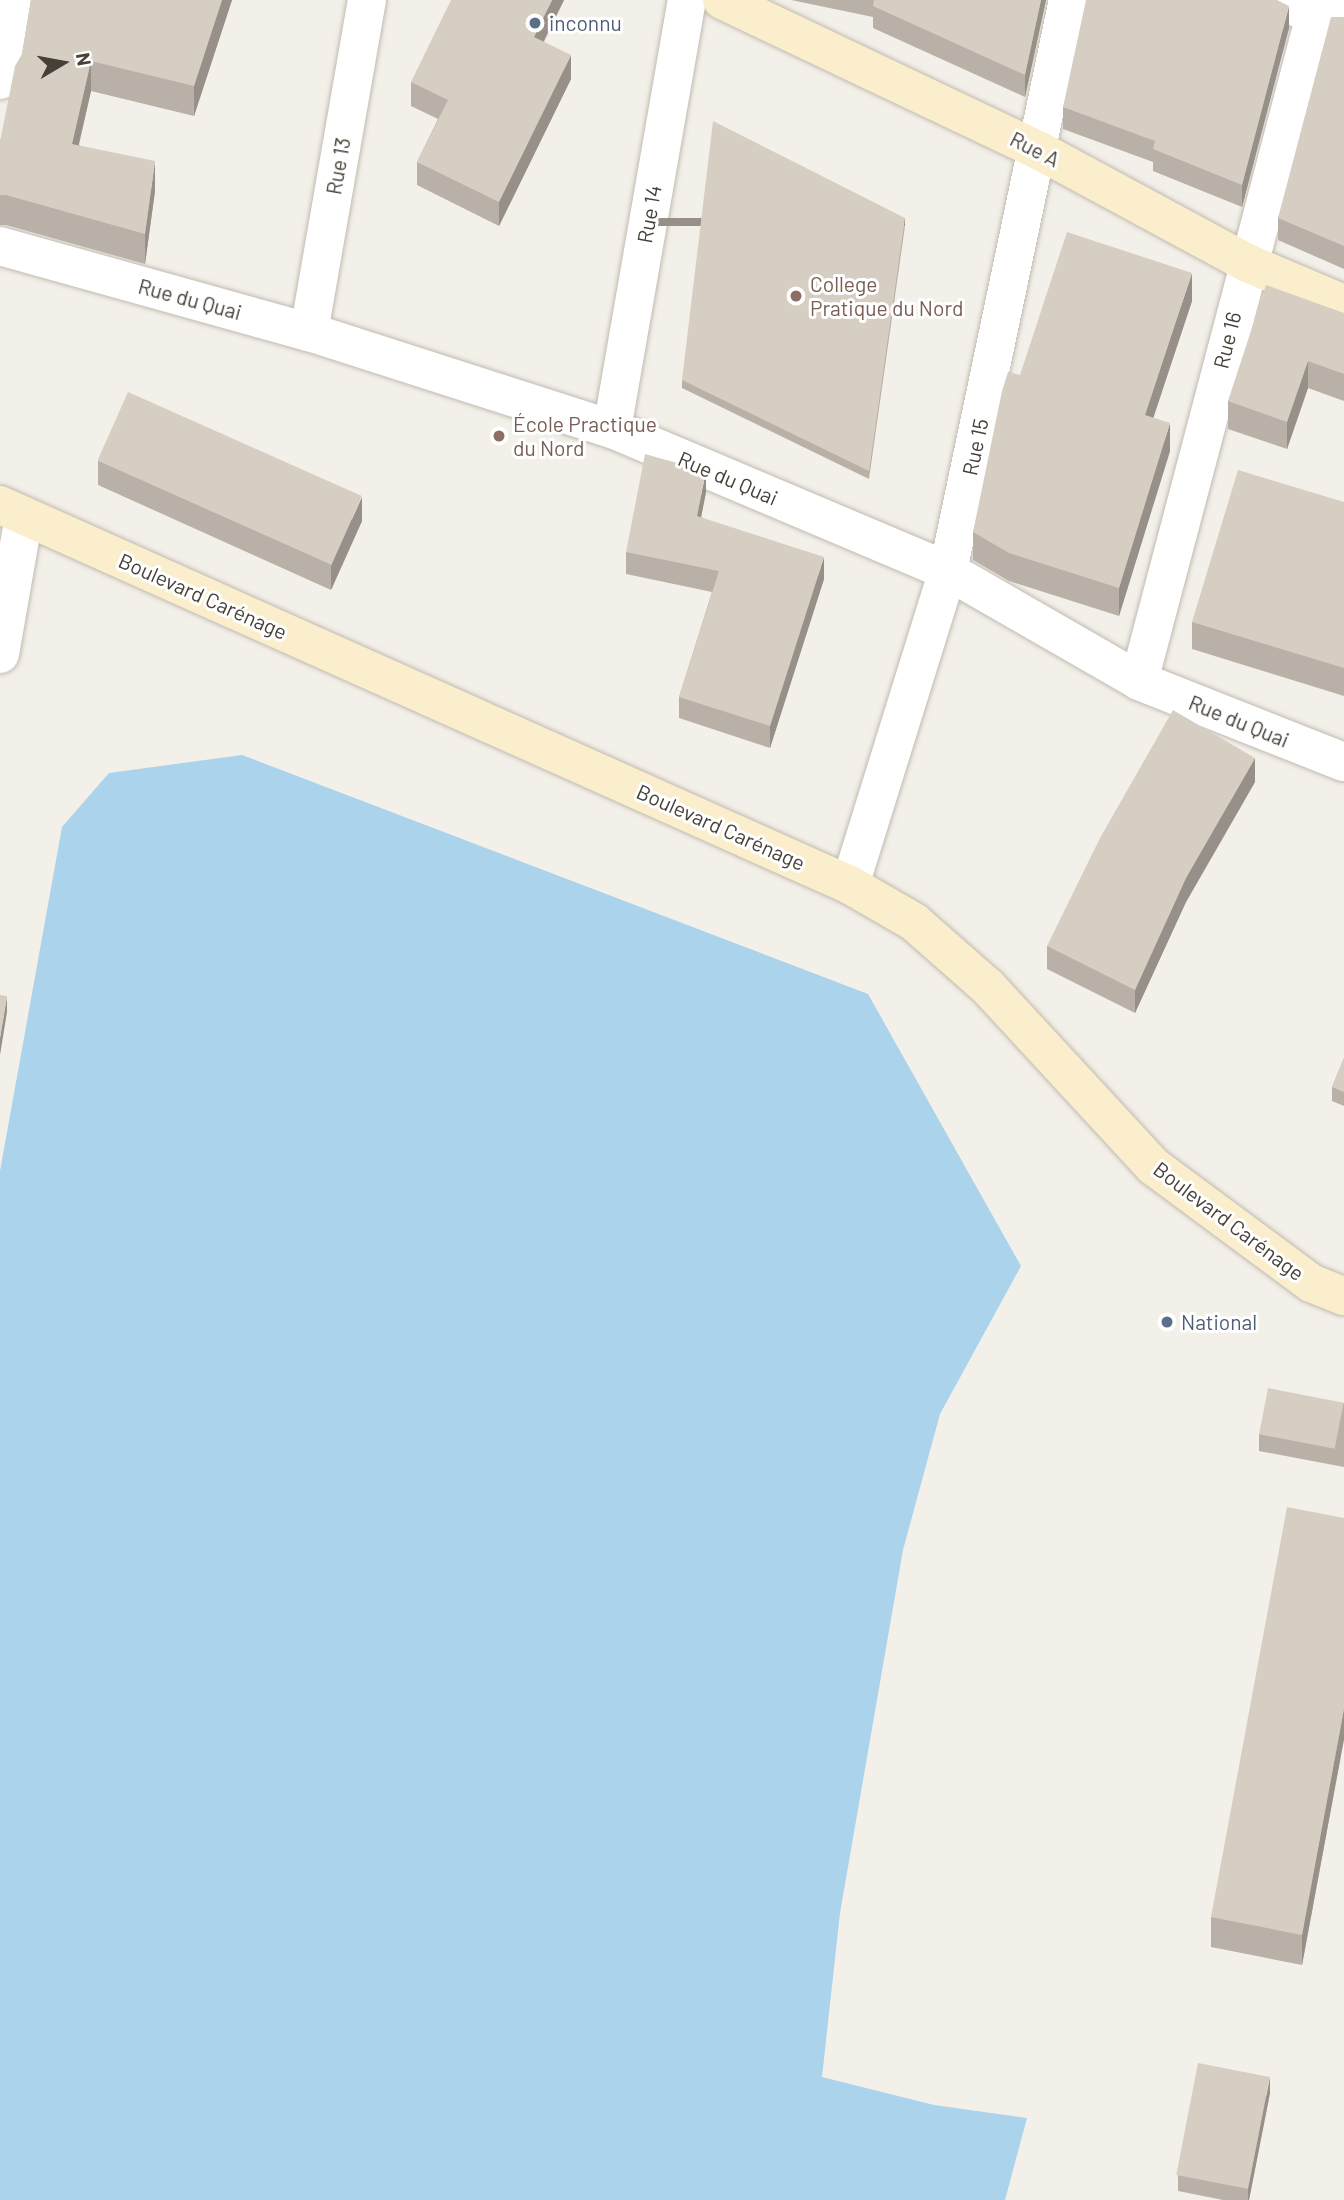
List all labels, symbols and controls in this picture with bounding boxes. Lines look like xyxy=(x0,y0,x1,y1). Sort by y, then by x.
place label: inconnu xyxy=(549,10,622,36)
marker: inconnu xyxy=(527,15,543,31)
north arrow xyxy=(28,28,98,98)
text: N xyxy=(72,51,97,67)
street label: Rue A xyxy=(1006,126,1064,172)
street label: Rue 13 xyxy=(321,135,355,197)
street label: Rue 14 xyxy=(632,183,666,245)
place label: College Pratique du Nord xyxy=(810,271,963,321)
street label: Rue du Quai xyxy=(136,273,244,325)
marker: College Pratique du Nord xyxy=(788,288,804,304)
street label: Rue 16 xyxy=(1208,309,1246,371)
place label: École Practique du Nord xyxy=(513,411,657,461)
street label: Rue 15 xyxy=(957,416,993,478)
marker: École Practique du Nord xyxy=(491,428,507,444)
street label: Rue du Quai xyxy=(674,446,782,510)
street label: Boulevard Carénage xyxy=(115,548,291,644)
street label: Rue du Quai xyxy=(1185,689,1293,753)
street label: Boulevard Carénage xyxy=(633,779,809,875)
street label: Boulevard Carénage xyxy=(1149,1156,1309,1286)
place label: National xyxy=(1181,1309,1257,1335)
marker: National xyxy=(1159,1314,1175,1330)

